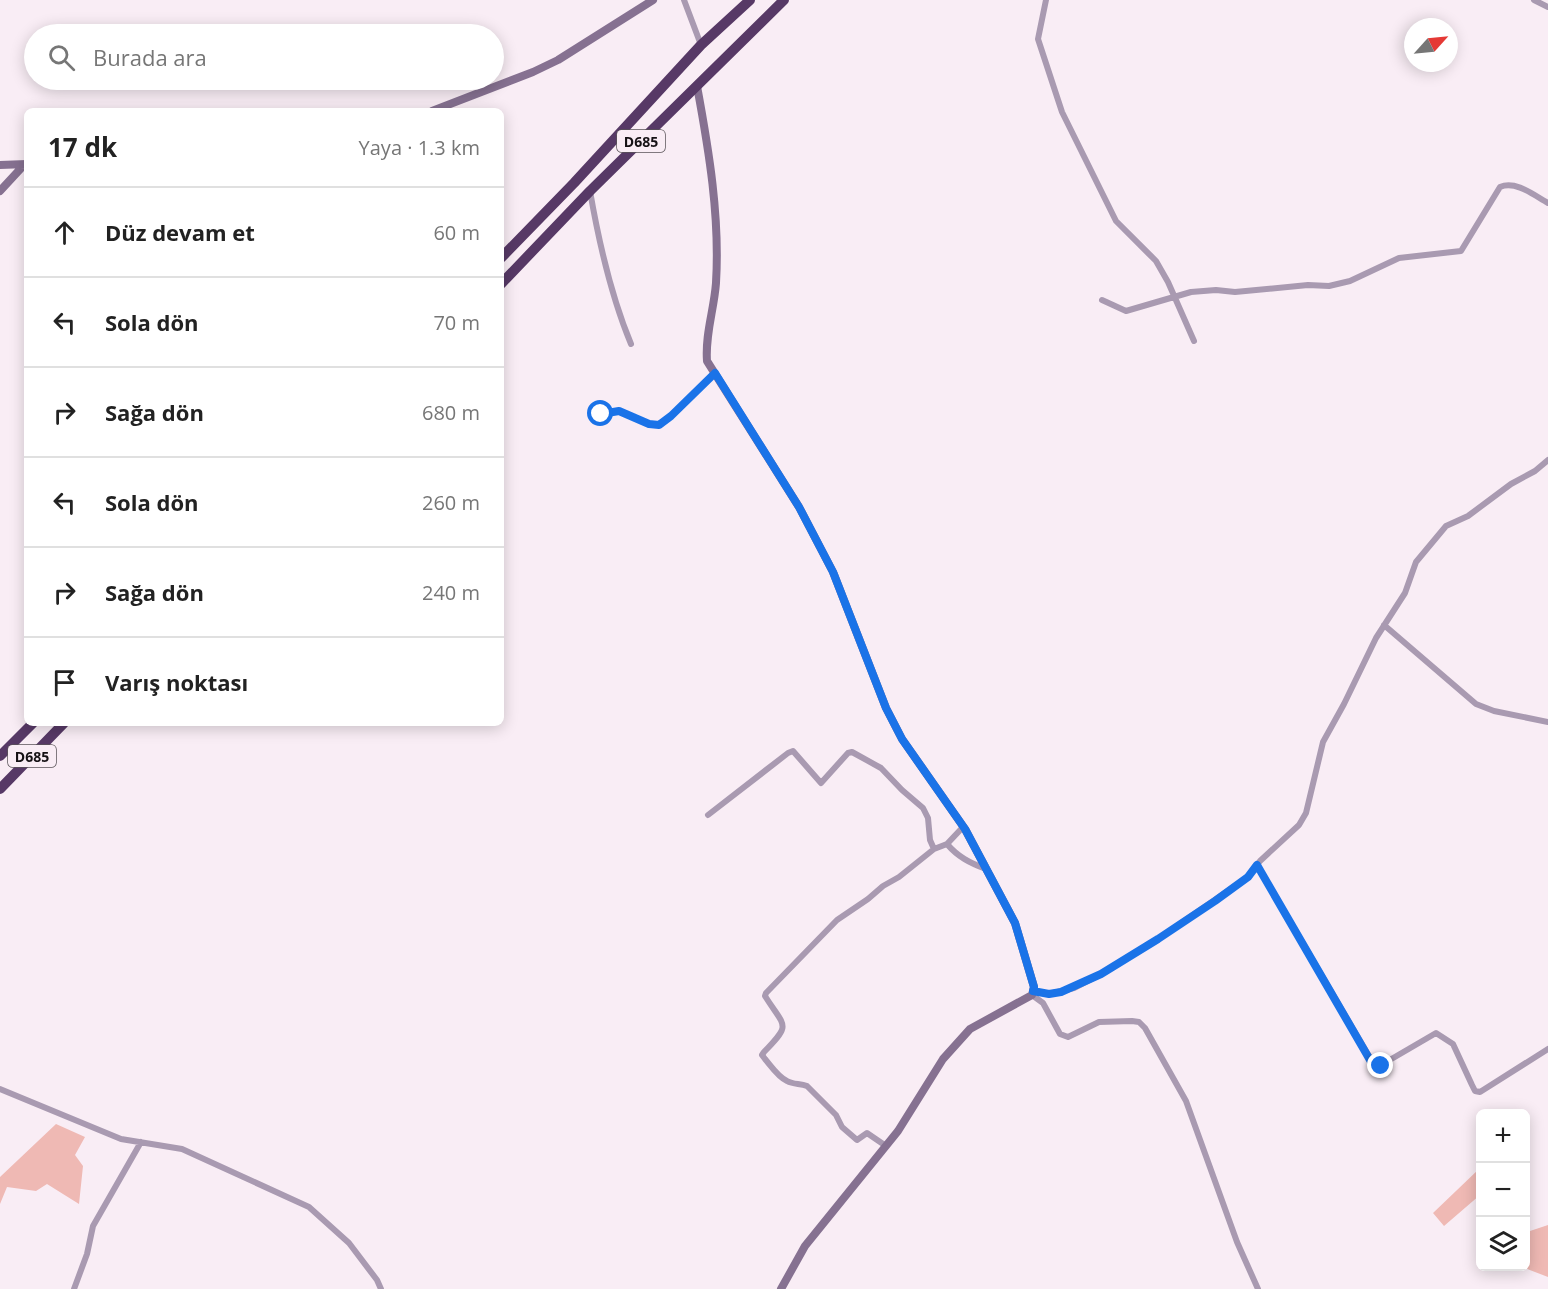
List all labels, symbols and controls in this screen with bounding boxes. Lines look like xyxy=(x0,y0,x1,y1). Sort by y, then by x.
north arrow xyxy=(1404,18,1458,72)
search box xyxy=(24,24,504,90)
icon: search xyxy=(45,41,78,74)
text: Burada ara xyxy=(93,42,207,72)
text: 17 dk xyxy=(48,129,117,165)
road number: D685 xyxy=(617,130,665,152)
text: Yaya · 1.3 km xyxy=(359,134,480,161)
icon: ahead xyxy=(48,216,81,249)
text: Düz devam et xyxy=(105,217,255,247)
text: 60 m xyxy=(433,219,480,246)
icon: left xyxy=(48,306,81,339)
text: Sola dön xyxy=(105,307,198,337)
text: 70 m xyxy=(433,309,480,336)
icon: right xyxy=(48,396,81,429)
text: Sağa dön xyxy=(105,397,204,427)
text: 680 m xyxy=(422,399,480,426)
route start xyxy=(587,400,613,426)
icon: left xyxy=(48,486,81,519)
text: Sola dön xyxy=(105,487,198,517)
text: 260 m xyxy=(422,489,480,516)
icon: right xyxy=(48,576,81,609)
text: Sağa dön xyxy=(105,577,204,607)
text: 240 m xyxy=(422,579,480,606)
icon: arrive xyxy=(48,666,81,699)
text: Varış noktası xyxy=(105,667,248,697)
road number: D685 xyxy=(8,745,56,767)
route end xyxy=(1367,1052,1393,1078)
map controls xyxy=(1476,1109,1530,1271)
button: + xyxy=(1476,1109,1530,1163)
button: − xyxy=(1476,1163,1530,1217)
button: layers xyxy=(1476,1217,1530,1271)

